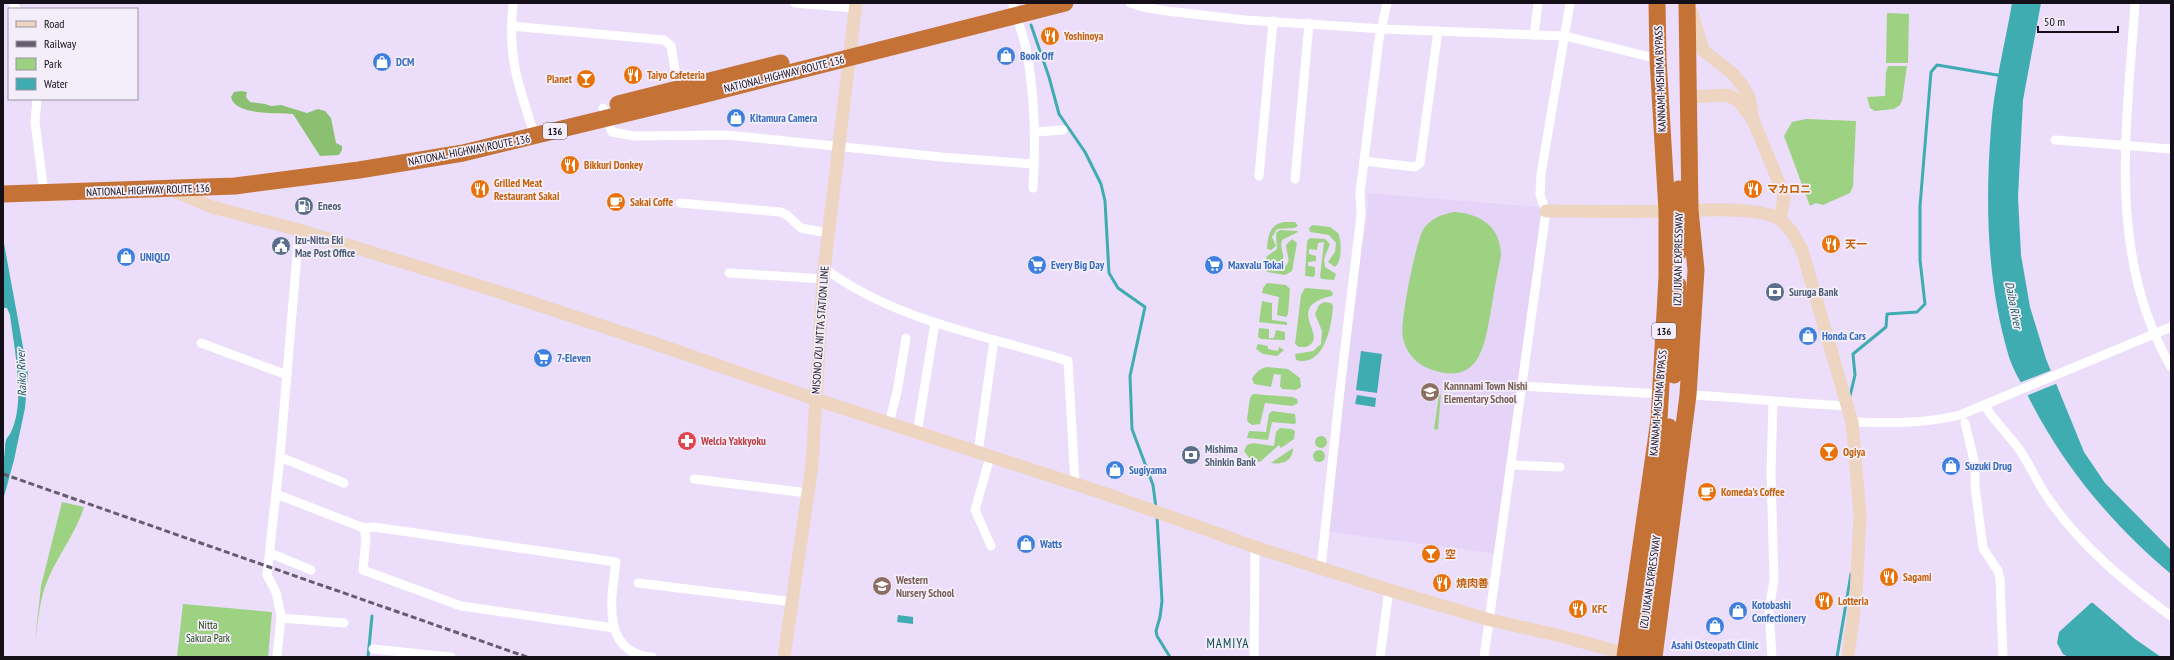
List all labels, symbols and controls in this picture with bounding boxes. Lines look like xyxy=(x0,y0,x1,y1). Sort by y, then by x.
legend xyxy=(8,8,138,100)
scale bar xyxy=(2038,8,2118,34)
text: 50 m xyxy=(2044,14,2065,29)
text: Road xyxy=(44,16,64,31)
restaurant icon: Yoshinoya xyxy=(1039,25,1061,47)
street label: KANNAMI-MISHIMA BYPASS xyxy=(1651,25,1669,132)
place label: Yoshinoya xyxy=(1063,29,1104,43)
text: Railway xyxy=(44,36,77,51)
shop icon: Book Off xyxy=(995,45,1017,67)
place label: Book Off xyxy=(1020,49,1055,63)
shop icon: DCM xyxy=(371,51,393,73)
street label: NATIONAL HIGHWAY ROUTE 136 xyxy=(722,52,846,96)
place label: DCM xyxy=(396,55,414,69)
text: Park xyxy=(44,56,62,71)
restaurant icon: Taiyo Cafeteria xyxy=(622,64,644,86)
bar icon: Planet xyxy=(575,68,597,90)
place label: Taiyo Cafeteria xyxy=(647,68,705,82)
place label: Planet xyxy=(547,72,573,86)
text: Water xyxy=(44,76,69,91)
shop icon: Kitamura Camera xyxy=(725,107,747,129)
place label: Kitamura Camera xyxy=(750,111,818,125)
road number: 136 xyxy=(543,123,567,139)
street label: NATIONAL HIGHWAY ROUTE 136 xyxy=(407,131,531,169)
restaurant icon: Bikkuri Donkey xyxy=(559,154,581,176)
place label: Bikkuri Donkey xyxy=(584,158,644,172)
place label: Grilled Meat Restaurant Sakai xyxy=(494,176,560,203)
restaurant icon: Grilled Meat Restaurant Sakai xyxy=(469,178,491,200)
restaurant icon: マカロニ xyxy=(1742,178,1764,200)
street label: NATIONAL HIGHWAY ROUTE 136 xyxy=(86,181,210,199)
place label: マカロニ xyxy=(1767,182,1811,196)
cafe icon: Sakai Coffe xyxy=(605,191,627,213)
fuel station icon: Eneos xyxy=(293,195,315,217)
place label: Sakai Coffe xyxy=(630,195,673,209)
place label: Eneos xyxy=(318,199,341,213)
street label: IZU JUKAN EXPRESSWAY xyxy=(1670,212,1686,306)
place label: Izu-Nitta Eki Mae Post Office xyxy=(295,233,356,260)
restaurant icon: 天一 xyxy=(1820,233,1842,255)
public building icon: Izu-Nitta Eki Mae Post Office xyxy=(270,235,292,257)
place label: 天一 xyxy=(1845,237,1867,251)
shop icon: UNIQLO xyxy=(115,246,137,268)
place label: UNIQLO xyxy=(140,250,170,264)
supermarket icon: Every Big Day xyxy=(1026,254,1048,276)
supermarket icon: Maxvalu Tokai xyxy=(1203,254,1225,276)
place label: Every Big Day xyxy=(1051,258,1105,272)
place label: Maxvalu Tokai xyxy=(1228,258,1284,272)
street label: MISONO IZU NITTA STATION LINE xyxy=(809,265,831,394)
water label: Daiba River xyxy=(2002,280,2026,331)
bank icon: Suruga Bank xyxy=(1764,281,1786,303)
place label: Suruga Bank xyxy=(1789,285,1838,299)
road number: 136 xyxy=(1652,323,1676,339)
shop icon: Honda Cars xyxy=(1797,325,1819,347)
place label: Honda Cars xyxy=(1822,329,1866,343)
supermarket icon: 7-Eleven xyxy=(532,347,554,369)
water label: Raiko River xyxy=(13,348,29,397)
street label: KANNAMI-MISHIMA BYPASS xyxy=(1646,349,1670,457)
place label: 7-Eleven xyxy=(557,351,591,365)
place label: Kannnami Town Nishi Elementary School xyxy=(1444,379,1528,406)
school or university icon: Kannnami Town Nishi Elementary School xyxy=(1419,381,1441,403)
pharmacy icon: Welcia Yakkyoku xyxy=(676,430,698,452)
place label: Welcia Yakkyoku xyxy=(700,434,766,448)
bar icon: Ogiya xyxy=(1818,441,1840,463)
place label: Mishima Shinkin Bank xyxy=(1205,442,1256,469)
bank icon: Mishima Shinkin Bank xyxy=(1180,444,1202,466)
place label: Ogiya xyxy=(1843,445,1866,459)
shop icon: Suzuki Drug xyxy=(1940,455,1962,477)
shop icon: Sugiyama xyxy=(1104,459,1126,481)
place label: Suzuki Drug xyxy=(1965,459,2012,473)
place label: Sugiyama xyxy=(1129,463,1167,477)
cafe icon: Komeda's Coffee xyxy=(1696,481,1718,503)
place label: Komeda's Coffee xyxy=(1721,485,1785,499)
shop icon: Watts xyxy=(1015,533,1037,555)
street label: IZU JUKAN EXPRESSWAY xyxy=(1637,535,1663,629)
place label: Watts xyxy=(1039,537,1062,551)
bar icon: 空 xyxy=(1420,543,1442,565)
place label: 空 xyxy=(1445,547,1456,561)
restaurant icon: Sagami xyxy=(1878,566,1900,588)
place label: Sagami xyxy=(1903,570,1932,584)
restaurant icon: 焼肉善 xyxy=(1431,572,1453,594)
place label: Western Nursery School xyxy=(895,573,955,600)
school or university icon: Western Nursery School xyxy=(871,575,893,597)
place label: 焼肉善 xyxy=(1456,576,1489,590)
restaurant icon: Lotteria xyxy=(1813,590,1835,612)
place label: Lotteria xyxy=(1838,594,1869,608)
restaurant icon: KFC xyxy=(1567,598,1589,620)
place label: Kotobashi Confectionery xyxy=(1752,598,1806,625)
shop icon: Kotobashi Confectionery xyxy=(1727,600,1749,622)
place label: KFC xyxy=(1592,602,1607,616)
shop icon: Asahi Osteopath Clinic xyxy=(1704,615,1726,637)
park label: Nitta Sakura Park xyxy=(186,618,231,645)
district label: MAMIYA xyxy=(1206,635,1250,652)
place label: Asahi Osteopath Clinic xyxy=(1670,638,1759,652)

